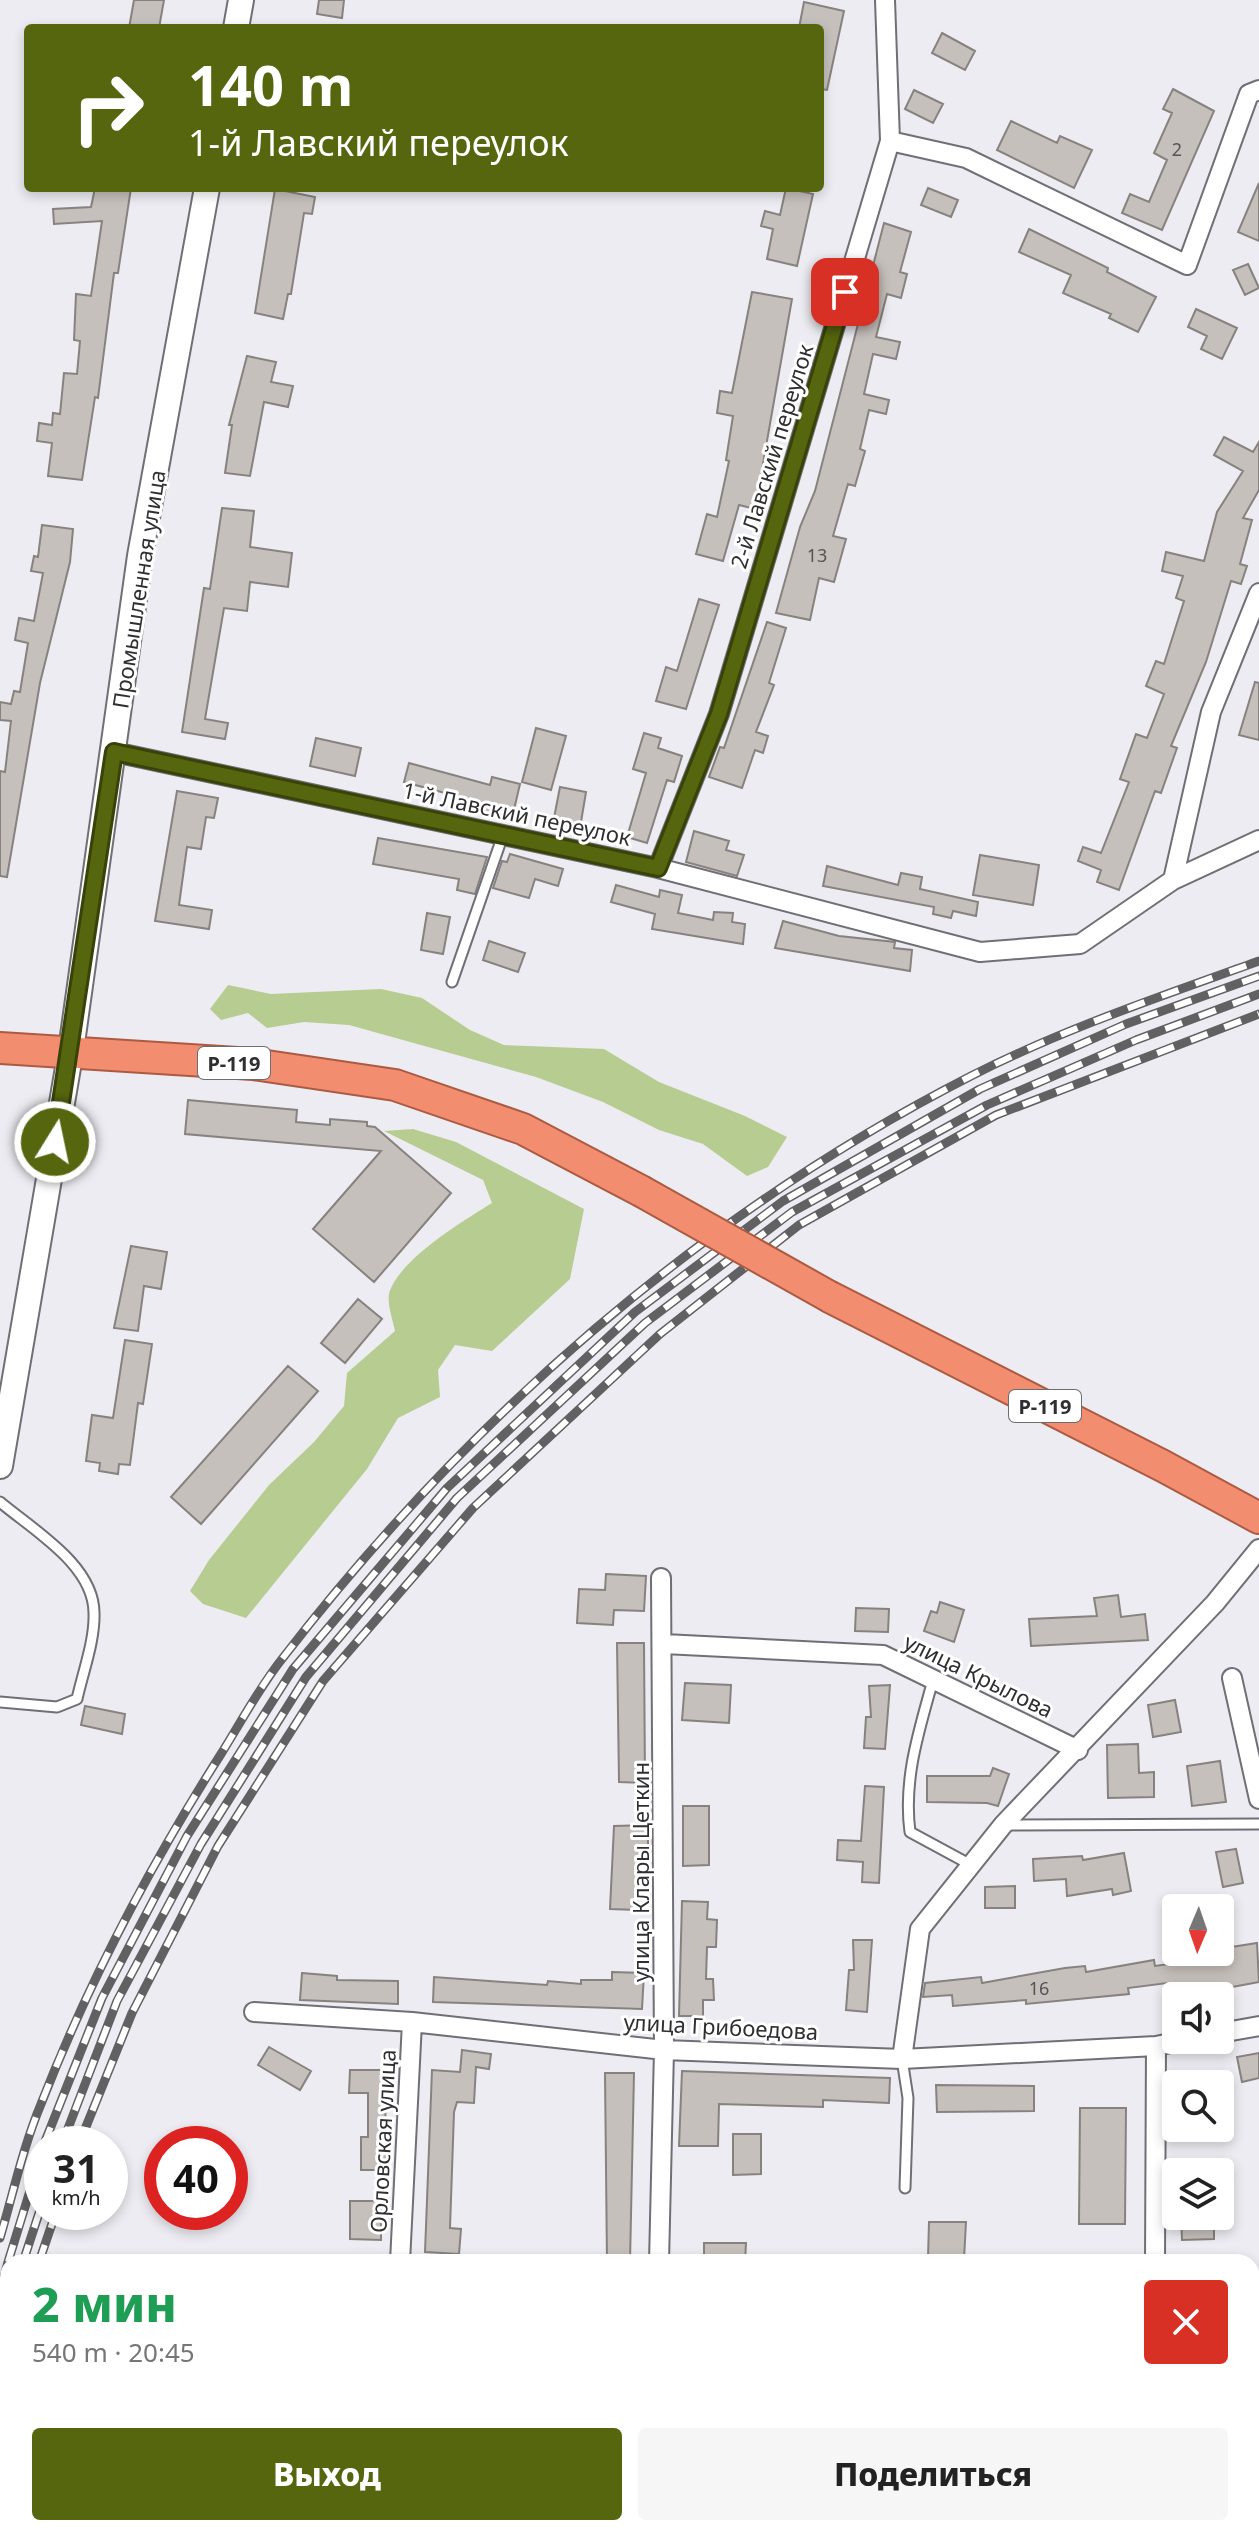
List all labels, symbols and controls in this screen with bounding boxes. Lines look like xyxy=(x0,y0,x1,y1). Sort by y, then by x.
text: 140 m xyxy=(188,46,353,122)
icon: right xyxy=(56,56,160,160)
text: 1-й Лавский переулок xyxy=(188,118,569,167)
house number: 2 xyxy=(1172,137,1182,161)
pin xyxy=(811,258,879,326)
icon: arrive xyxy=(823,270,867,314)
street label: 2-й Лавский переулок xyxy=(723,340,819,572)
street label: Промышленная улица xyxy=(104,468,172,710)
house number: 13 xyxy=(807,543,827,567)
street label: 1-й Лавский переулок xyxy=(400,774,634,852)
road number: Р-119 xyxy=(198,1047,270,1079)
position arrow xyxy=(13,1100,97,1184)
road number: Р-119 xyxy=(1009,1390,1081,1422)
street label: улица Крылова xyxy=(899,1626,1059,1724)
street label: улица Клары Цеткин xyxy=(625,1762,655,1982)
north arrow xyxy=(1162,1894,1234,1966)
map controls xyxy=(1162,1894,1234,2230)
house number: 16 xyxy=(1029,1976,1049,2000)
button: sound xyxy=(1162,1982,1234,2054)
street label: улица Грибоедова xyxy=(623,2006,819,2046)
street label: Орловская улица xyxy=(362,2049,402,2233)
button: search xyxy=(1162,2070,1234,2142)
speed limit sign: 40 xyxy=(144,2126,248,2230)
text: 31 xyxy=(53,2140,99,2195)
button: layers xyxy=(1162,2158,1234,2230)
text: km/h xyxy=(51,2184,101,2211)
text: 2 мин xyxy=(32,2271,177,2336)
button: close xyxy=(1144,2280,1228,2364)
text: 540 m · 20:45 xyxy=(32,2334,195,2370)
button: Выход xyxy=(32,2428,622,2520)
button: Поделиться xyxy=(638,2428,1228,2520)

